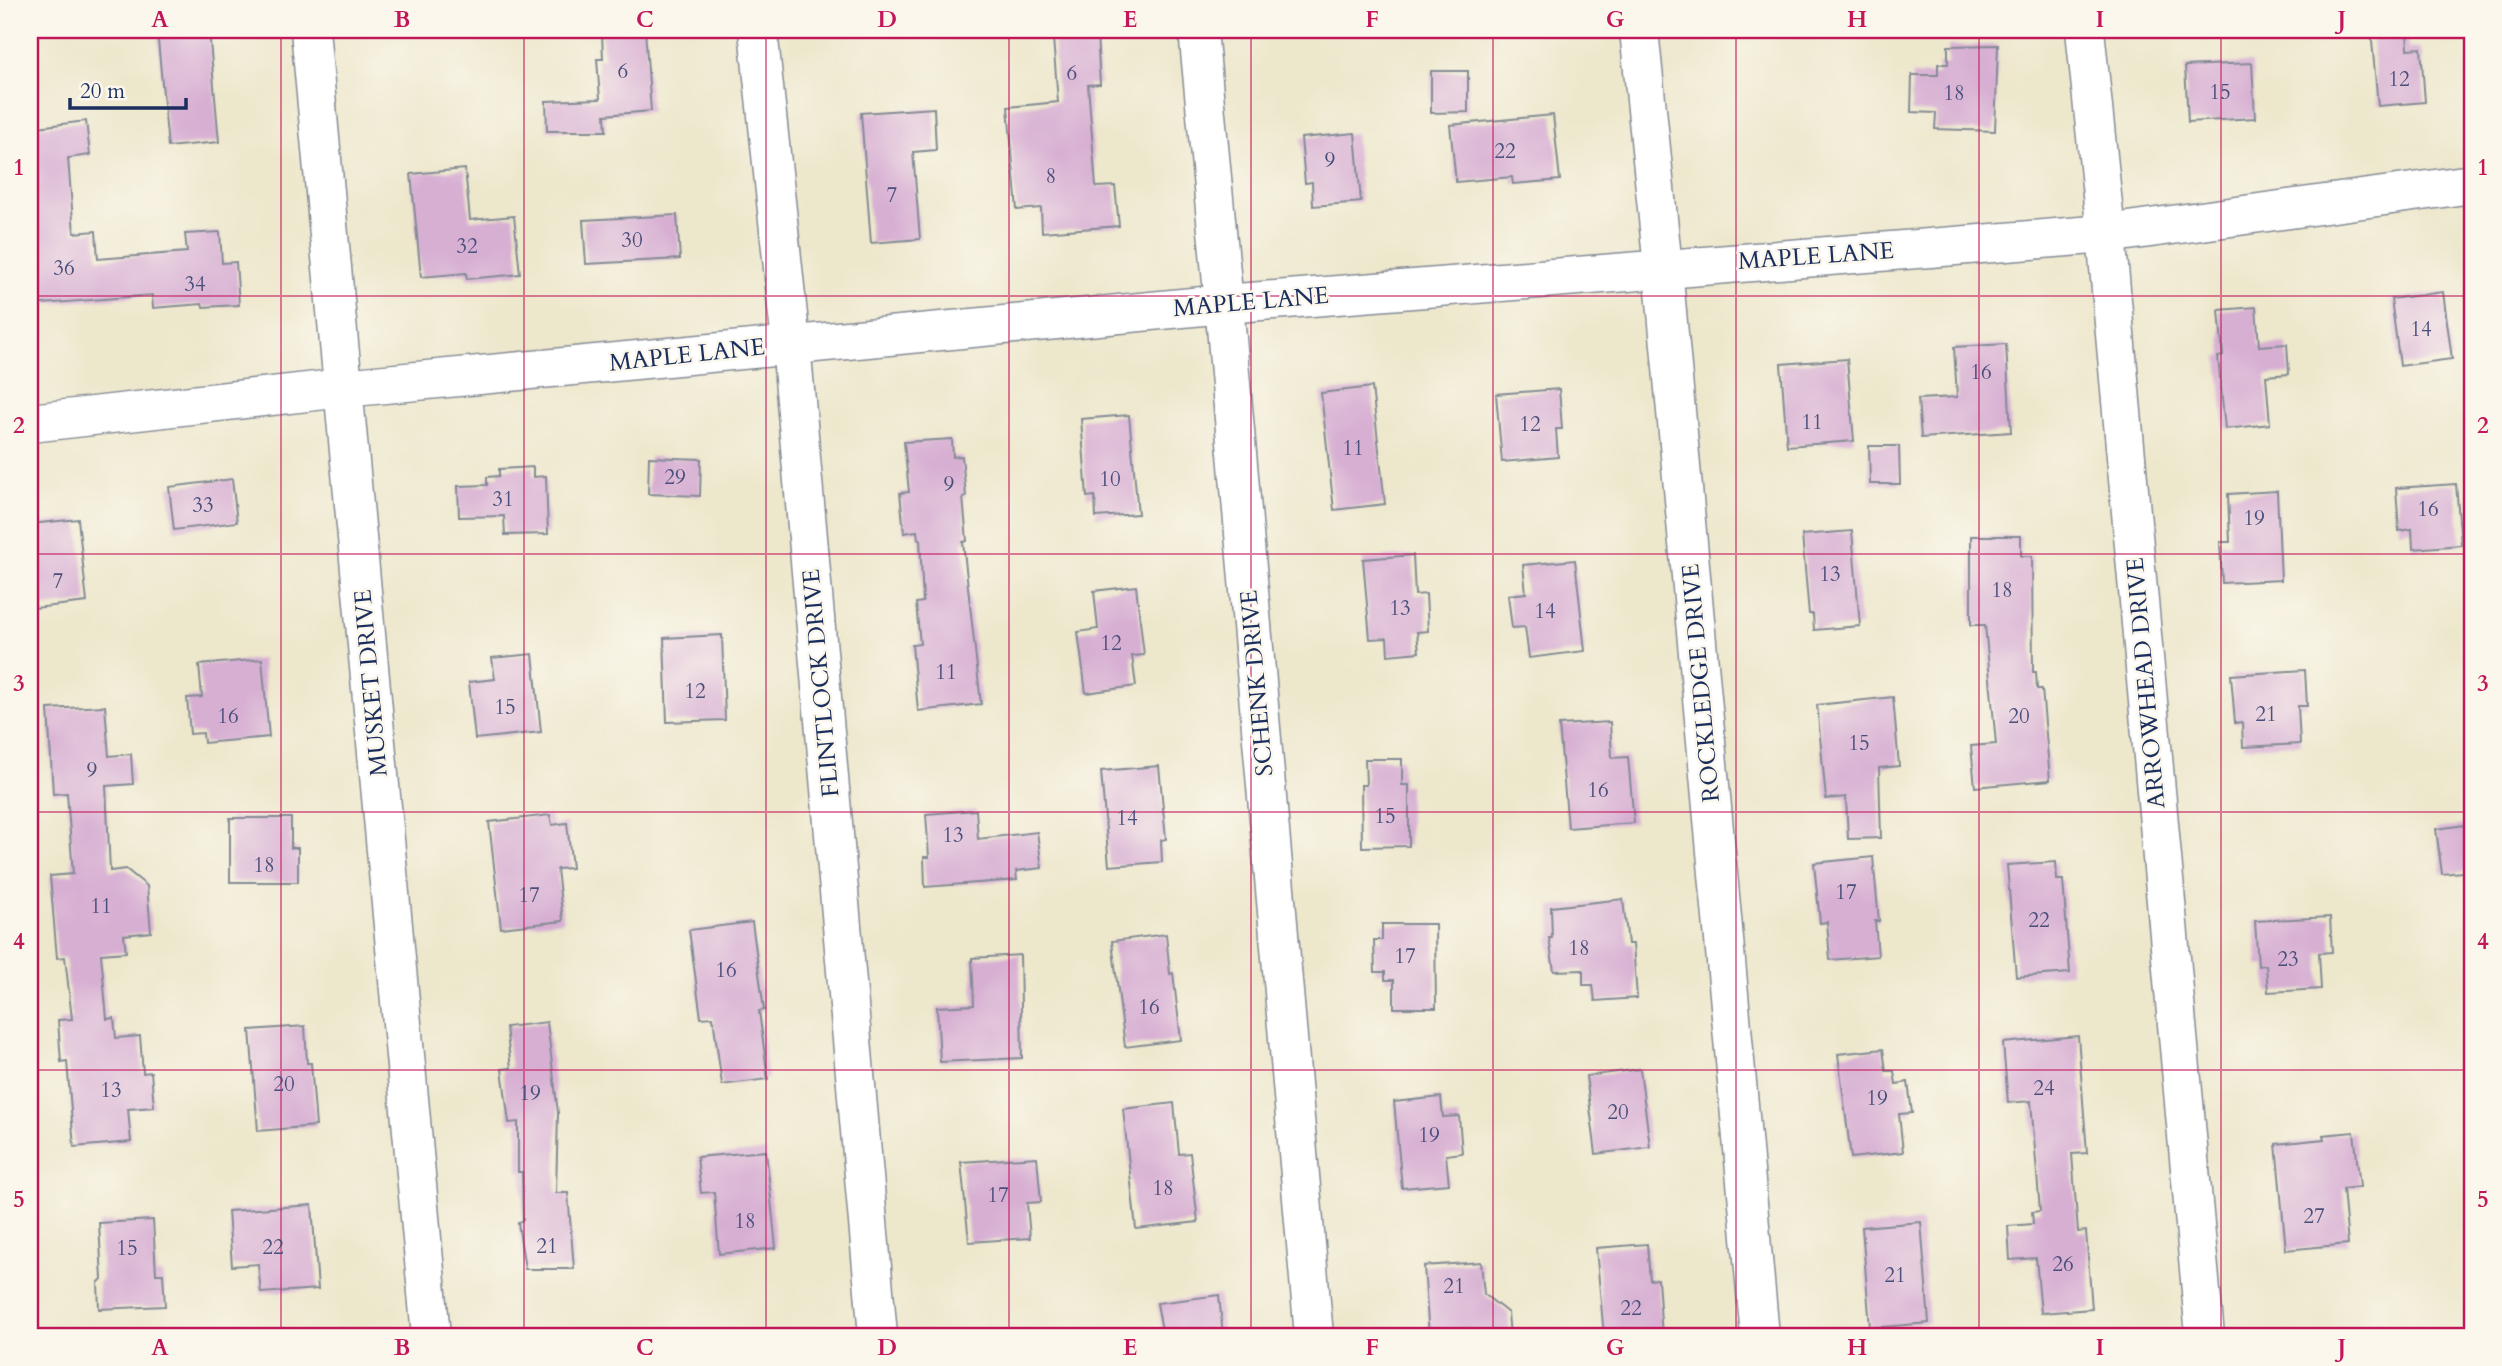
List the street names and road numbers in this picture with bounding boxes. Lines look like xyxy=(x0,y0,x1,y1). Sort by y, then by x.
street label: MAPLE LANE xyxy=(1737,234,1895,278)
street label: MAPLE LANE xyxy=(1172,279,1330,325)
street label: MAPLE LANE xyxy=(607,330,767,380)
street label: ARROWHEAD DRIVE xyxy=(2119,556,2173,810)
street label: ROCKLEDGE DRIVE xyxy=(1674,562,1728,804)
street label: FLINTLOCK DRIVE xyxy=(795,567,847,799)
street label: MUSKET DRIVE xyxy=(346,588,396,778)
street label: SCHENK DRIVE xyxy=(1232,589,1282,777)

